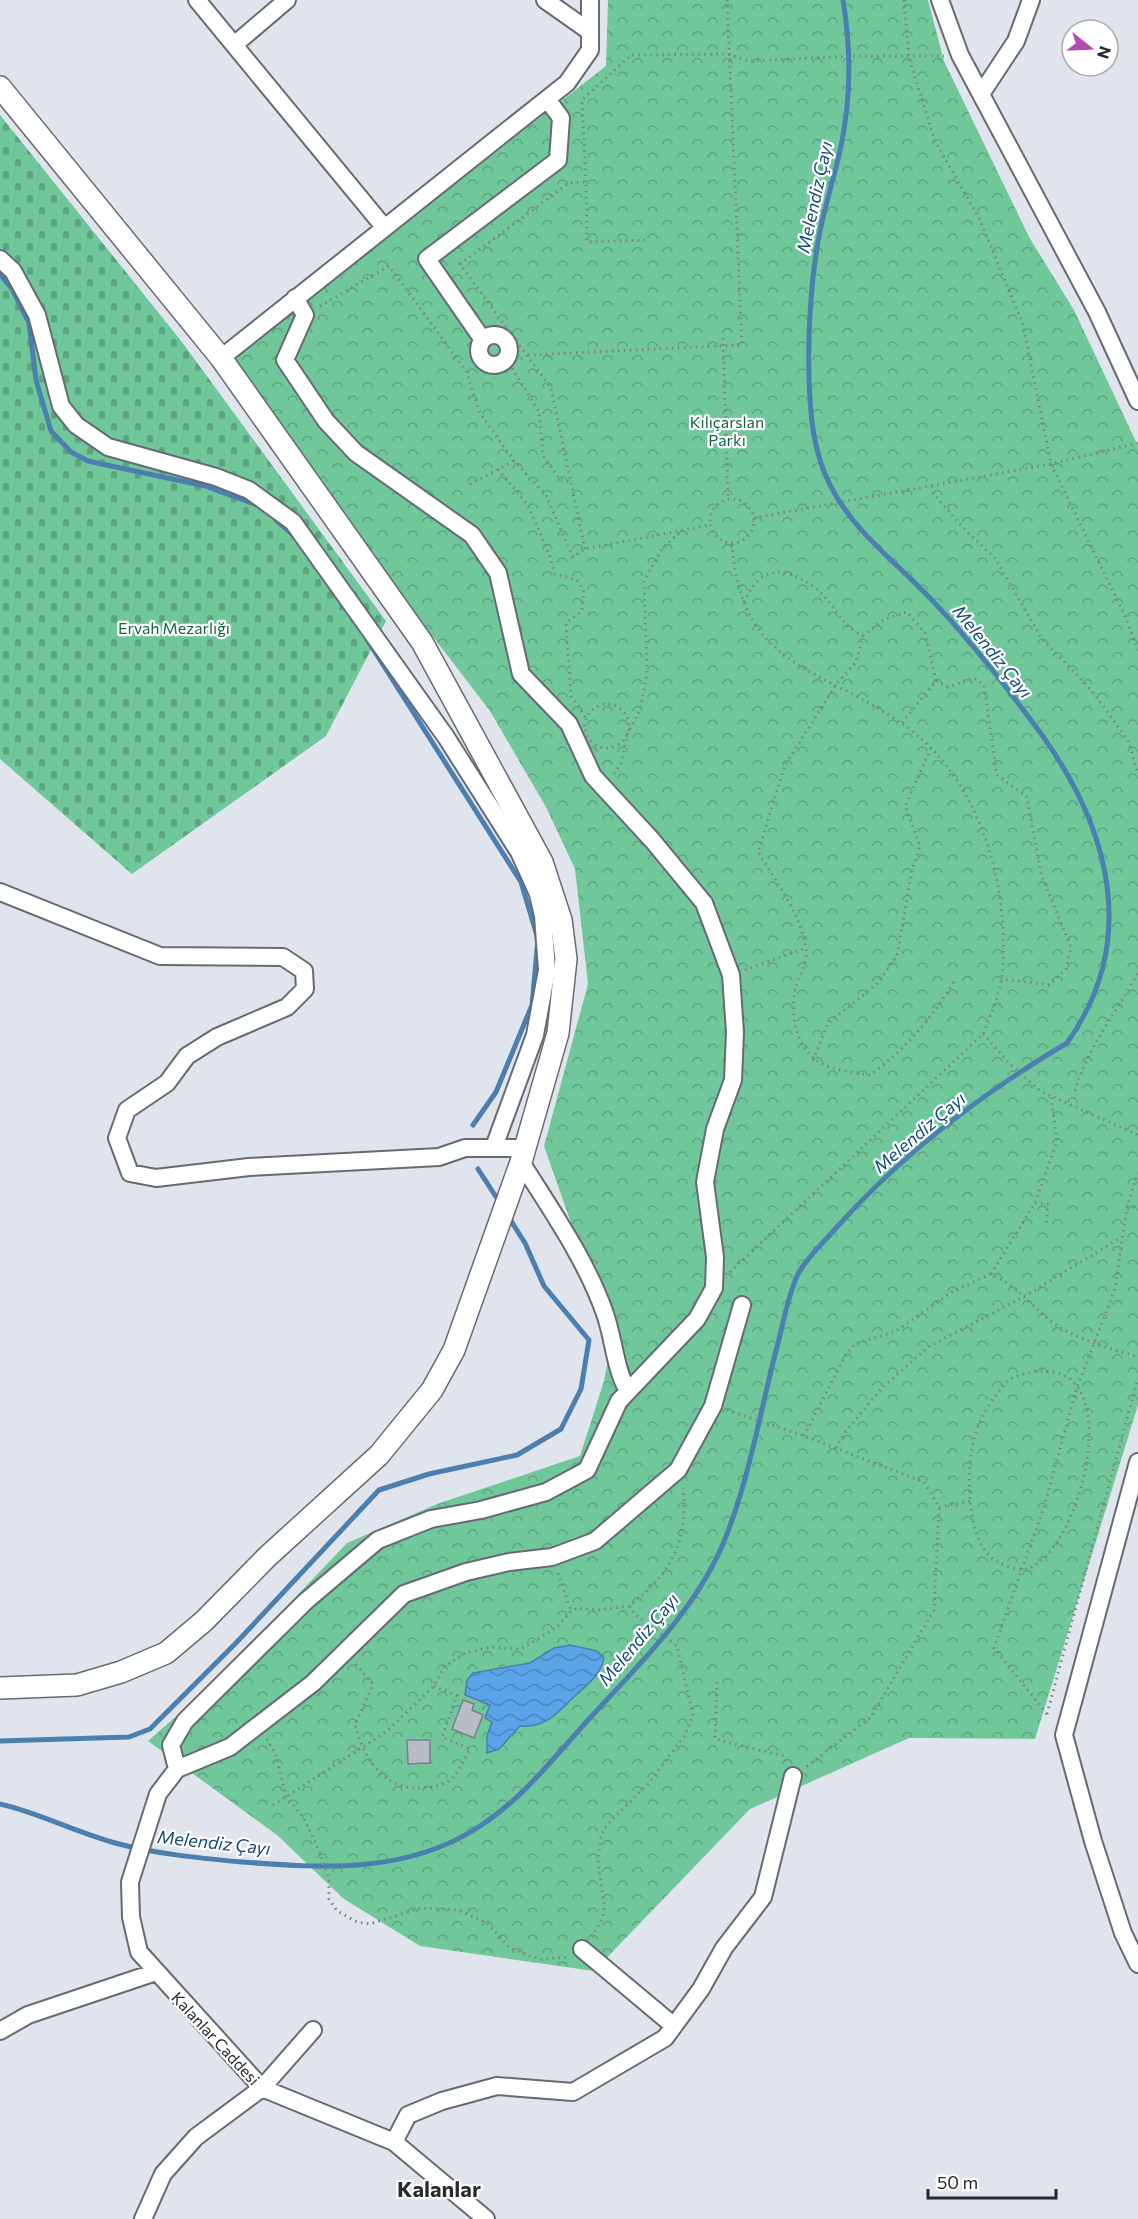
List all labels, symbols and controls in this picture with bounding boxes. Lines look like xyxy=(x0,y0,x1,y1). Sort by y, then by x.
north arrow xyxy=(1060,18,1120,78)
text: N xyxy=(1094,44,1116,61)
water label: Melendiz Çayı xyxy=(791,139,837,255)
park label: Kılıçarslan Parkı xyxy=(690,412,764,449)
water label: Melendiz Çayı xyxy=(949,600,1038,702)
park label: Ervah Mezarlığı xyxy=(118,618,230,637)
water label: Melendiz Çayı xyxy=(868,1087,970,1177)
water label: Melendiz Çayı xyxy=(593,1588,683,1690)
water label: Melendiz Çayı xyxy=(156,1825,272,1859)
street label: Kalanlar Caddesi xyxy=(168,1988,264,2088)
scale bar xyxy=(928,2162,1056,2200)
text: 50 m xyxy=(937,2171,978,2193)
district label: Kalanlar xyxy=(397,2175,481,2202)

